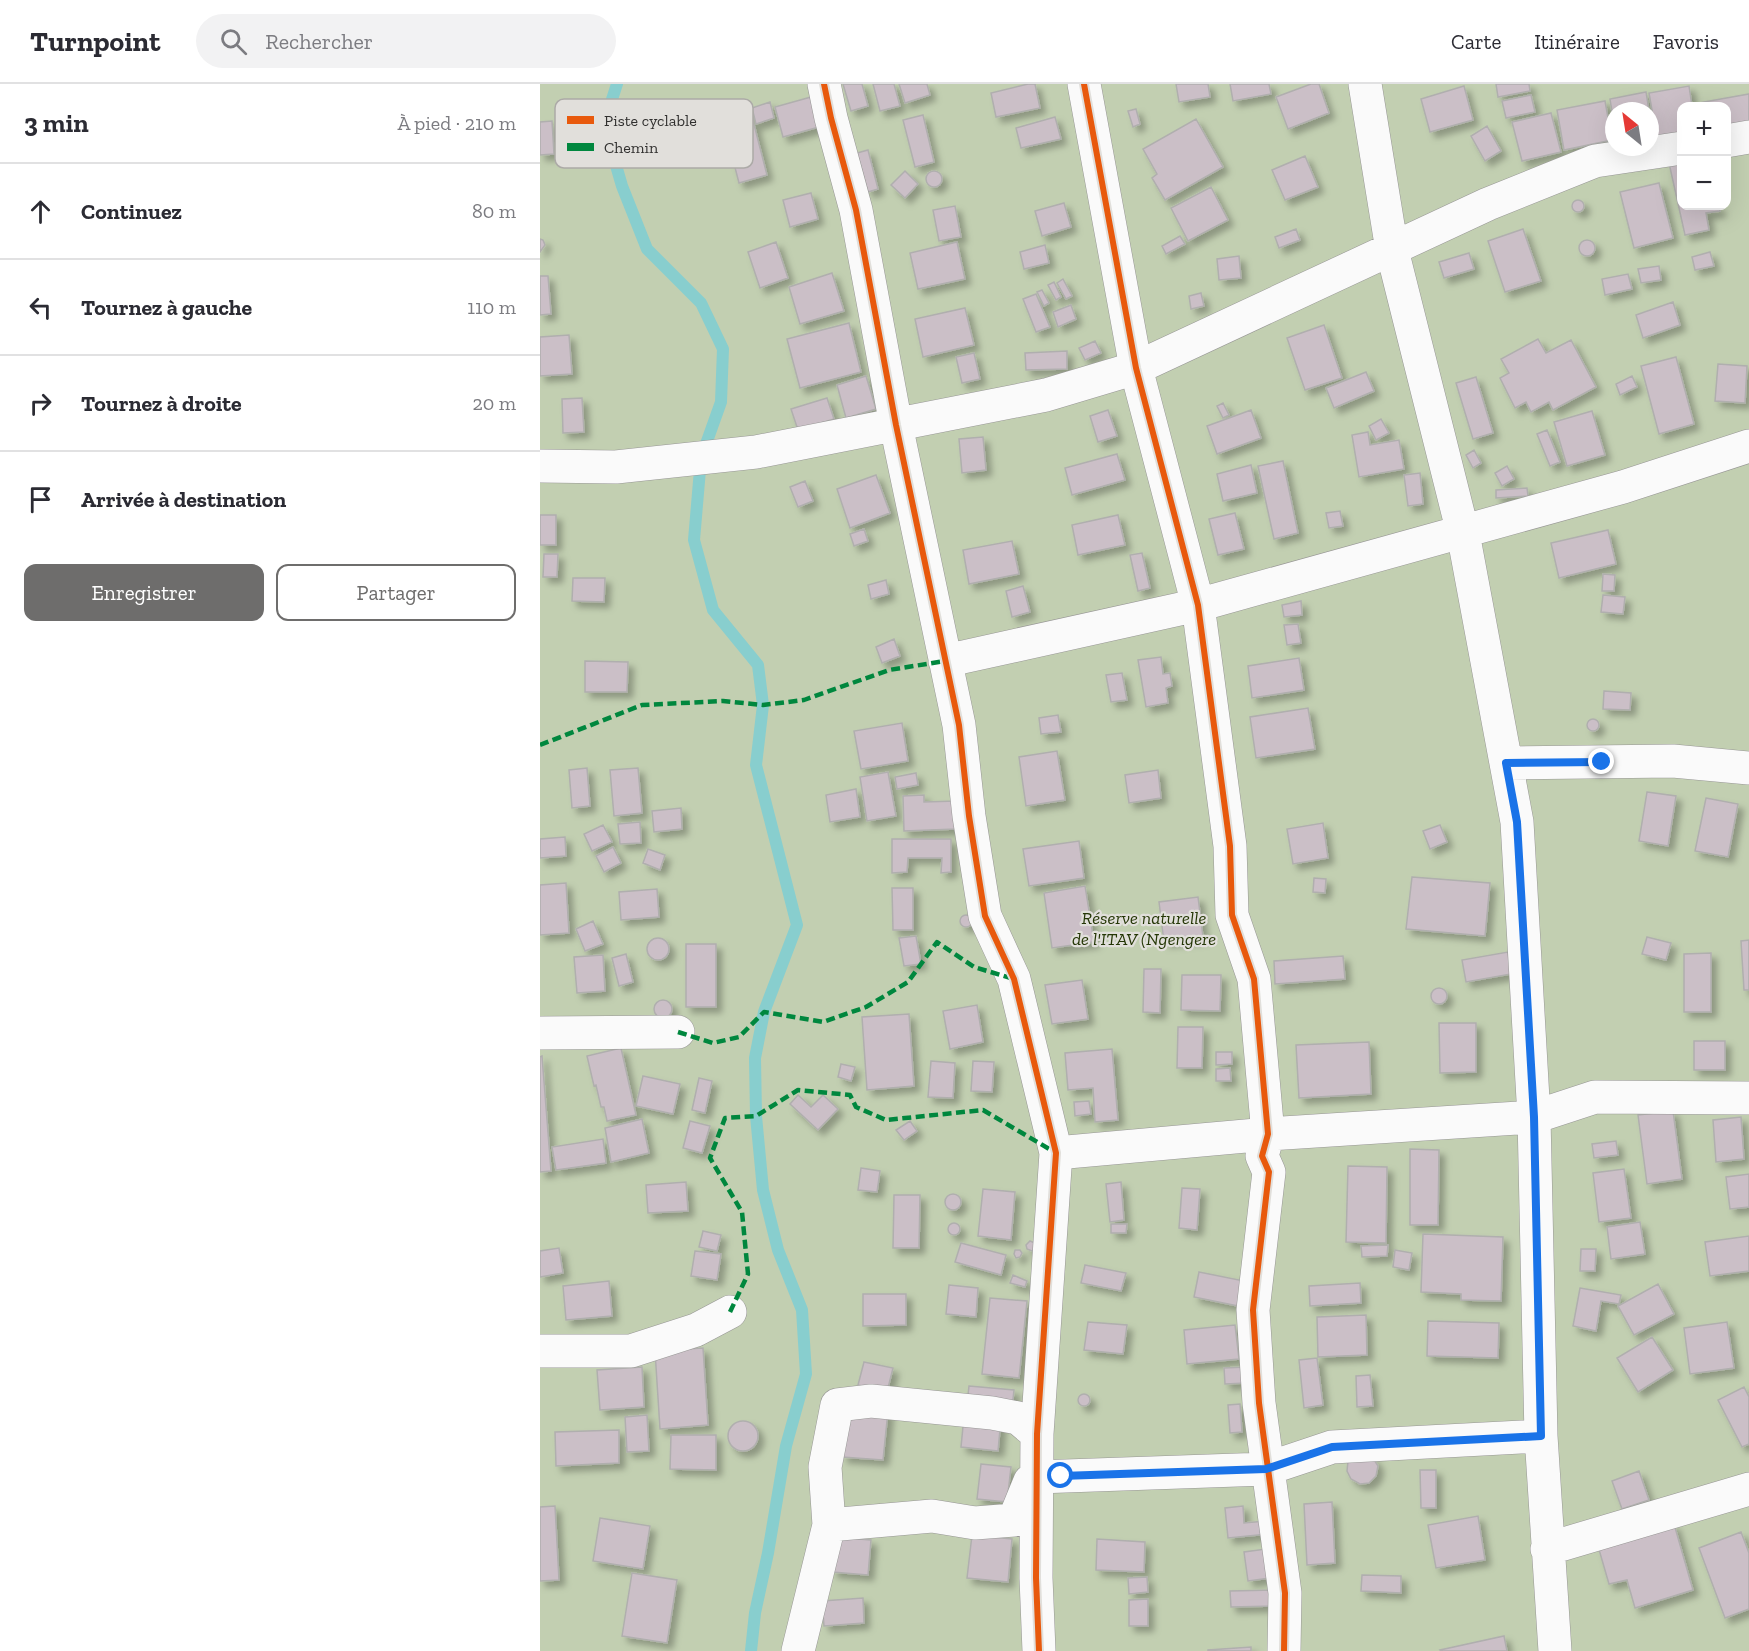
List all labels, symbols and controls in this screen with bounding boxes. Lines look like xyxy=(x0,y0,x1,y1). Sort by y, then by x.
search box xyxy=(196,14,616,68)
text: Turnpoint xyxy=(30,25,160,58)
icon: search xyxy=(217,25,250,58)
text: Rechercher xyxy=(265,28,373,55)
text: Carte xyxy=(1451,29,1501,54)
text: Itinéraire xyxy=(1534,29,1620,54)
text: Favoris xyxy=(1653,29,1719,54)
legend xyxy=(555,99,753,168)
north arrow xyxy=(1605,102,1659,156)
map controls xyxy=(1677,102,1731,210)
button: + xyxy=(1677,102,1731,156)
text: 3 min xyxy=(24,107,89,139)
text: À pied · 210 m xyxy=(397,111,516,135)
text: Piste cyclable xyxy=(604,111,697,130)
text: Chemin xyxy=(604,138,659,157)
button: − xyxy=(1677,156,1731,210)
icon: ahead xyxy=(24,195,57,228)
text: Continuez xyxy=(81,198,182,225)
text: 80 m xyxy=(472,199,516,223)
icon: left xyxy=(24,291,57,324)
text: Tournez à gauche xyxy=(81,294,252,321)
text: 110 m xyxy=(467,295,516,319)
icon: right xyxy=(24,387,57,420)
text: Tournez à droite xyxy=(81,390,242,417)
text: 20 m xyxy=(472,391,516,415)
icon: arrive xyxy=(24,483,57,516)
text: Arrivée à destination xyxy=(81,486,286,513)
button: Enregistrer xyxy=(24,564,264,621)
button: Partager xyxy=(276,564,516,621)
route end xyxy=(1588,748,1614,774)
park label: Réserve naturelle de l'ITAV (Ngengere xyxy=(1072,907,1216,950)
route start xyxy=(1047,1462,1073,1488)

